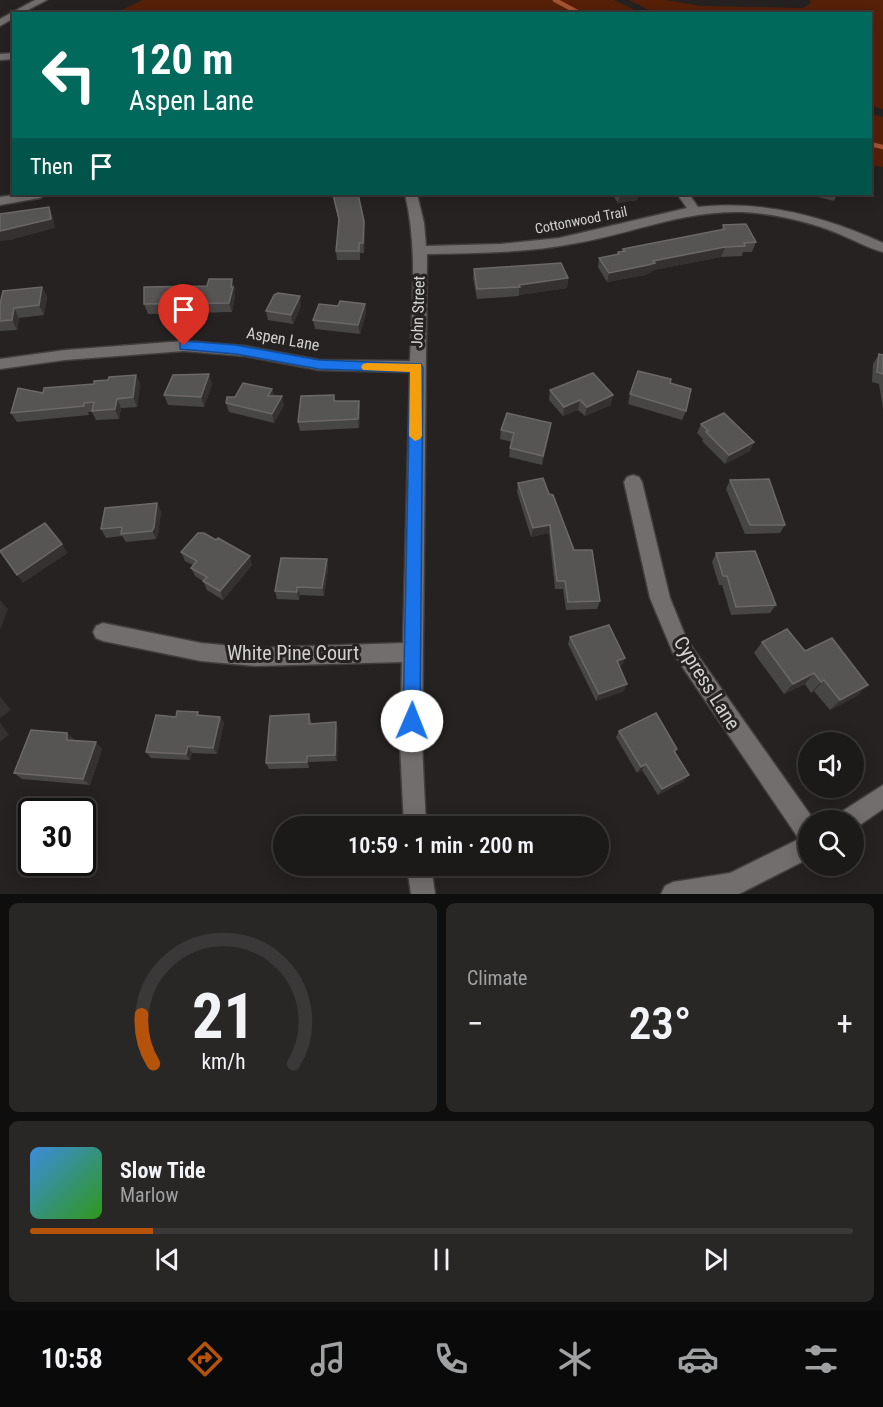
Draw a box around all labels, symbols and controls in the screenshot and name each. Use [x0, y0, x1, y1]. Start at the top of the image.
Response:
text: 120 m [129, 35, 234, 84]
icon: left [30, 36, 108, 114]
text: Aspen Lane [129, 85, 254, 117]
icon: arrive [85, 150, 118, 183]
text: Then [30, 154, 73, 179]
street label: Cottonwood Trail [533, 203, 629, 237]
street label: John Street [407, 275, 429, 349]
pin [158, 284, 209, 346]
icon: arrive [167, 293, 200, 326]
street label: Aspen Lane [245, 323, 321, 355]
street label: Cypress Lane [669, 632, 745, 734]
street label: White Pine Court [227, 641, 359, 665]
position arrow [380, 689, 444, 753]
map controls [798, 732, 864, 876]
button: sound [798, 732, 864, 798]
speed limit sign: 30 [18, 798, 96, 876]
button: search [798, 810, 864, 876]
text: 10:59 · 1 min · 200 m [348, 833, 534, 858]
text: Climate [467, 966, 527, 990]
text: 21 [191, 980, 255, 1053]
text: 23° [629, 997, 691, 1050]
text: − [467, 1004, 484, 1043]
text: + [837, 1004, 853, 1043]
text: km/h [201, 1050, 245, 1075]
text: Slow Tide [120, 1158, 206, 1183]
text: Marlow [120, 1183, 178, 1207]
icon: previous [151, 1243, 184, 1276]
icon: pause [425, 1243, 458, 1276]
icon: next [699, 1243, 732, 1276]
icon: directions [184, 1338, 226, 1380]
icon: music [307, 1338, 349, 1380]
icon: phone [430, 1338, 472, 1380]
icon: climate [554, 1338, 596, 1380]
icon: car [677, 1338, 719, 1380]
icon: filters [800, 1338, 842, 1380]
text: 10:58 [41, 1343, 103, 1375]

